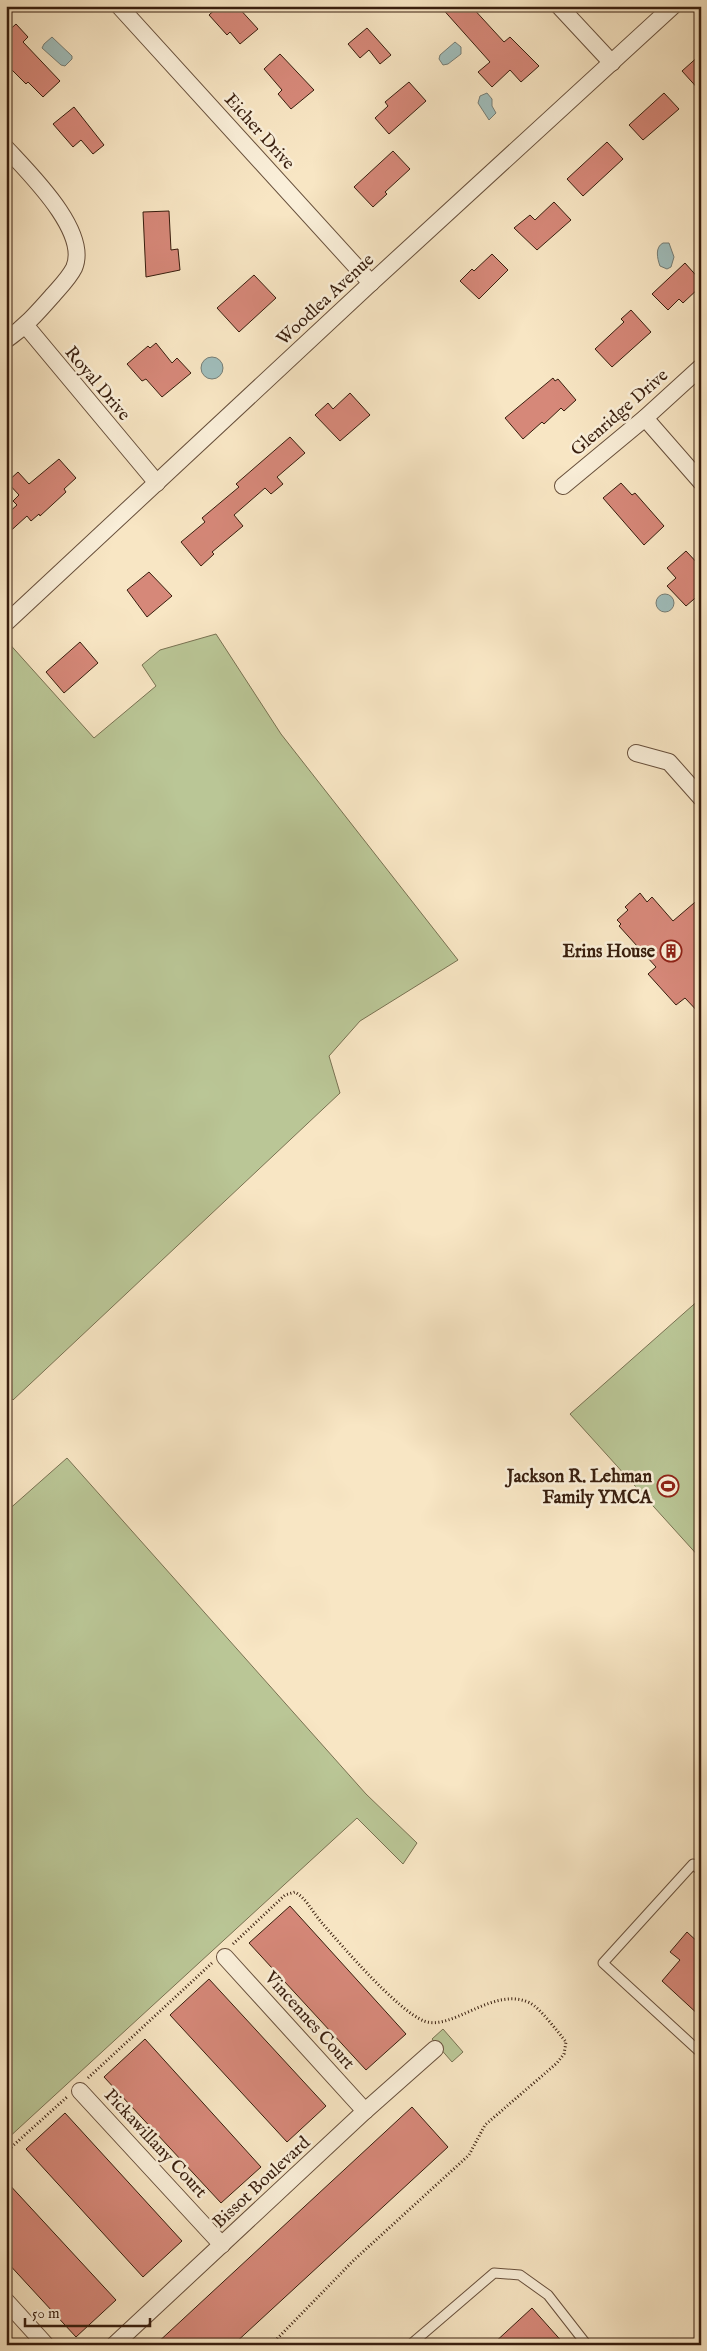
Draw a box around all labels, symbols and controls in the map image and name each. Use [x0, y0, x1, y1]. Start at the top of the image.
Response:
street label: Eicher Drive [218, 89, 299, 175]
street label: Woodlea Avenue [272, 249, 380, 351]
street label: Royal Drive [59, 342, 135, 426]
street label: Glenridge Drive [566, 364, 674, 462]
building icon: Erins House [659, 939, 683, 963]
place label: Erins House [563, 941, 656, 964]
place label: Jackson R. Lehman Family YMCA [505, 1466, 653, 1510]
sports icon: Jackson R. Lehman Family YMCA [656, 1474, 680, 1498]
street label: Vincennes Court [258, 1966, 359, 2075]
street label: Pickawillany Court [98, 2085, 211, 2203]
street label: Bissot Boulevard [208, 2132, 316, 2234]
scale bar [25, 2296, 150, 2328]
text: 50 m [32, 2304, 60, 2323]

